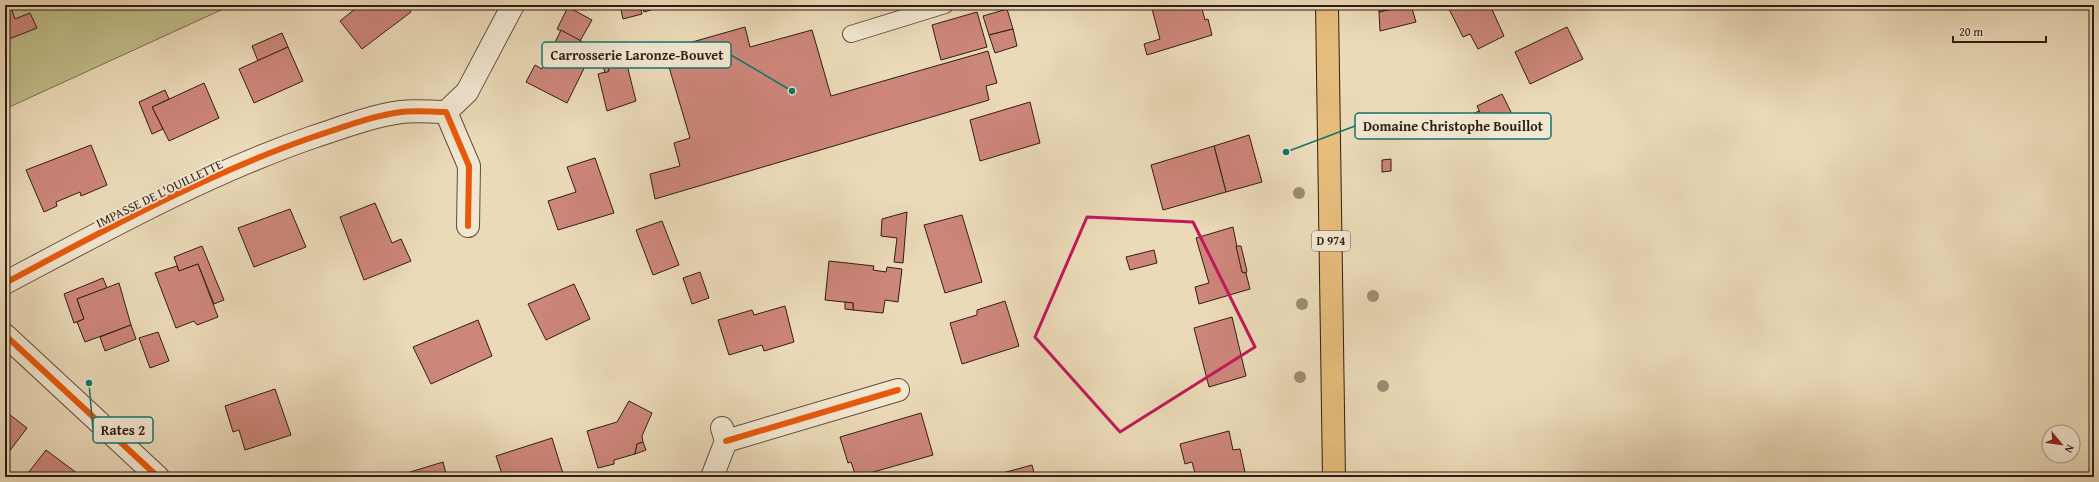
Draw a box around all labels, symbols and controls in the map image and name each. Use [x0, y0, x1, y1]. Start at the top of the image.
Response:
scale bar [1953, 18, 2046, 44]
text: 20 m [1959, 23, 1983, 40]
callout: Carrosserie Laronze-Bouvet [542, 42, 731, 68]
text: Carrosserie Laronze-Bouvet [550, 45, 724, 65]
callout: Domaine Christophe Bouillot [1355, 113, 1551, 139]
text: Domaine Christophe Bouillot [1363, 116, 1544, 136]
street label: IMPASSE DE L'OUILLETTE [93, 154, 226, 232]
road number: D 974 [1312, 231, 1350, 251]
callout: Rates 2 [93, 417, 153, 443]
text: Rates 2 [101, 420, 145, 440]
north arrow [2041, 424, 2081, 464]
text: N [2061, 442, 2079, 457]

